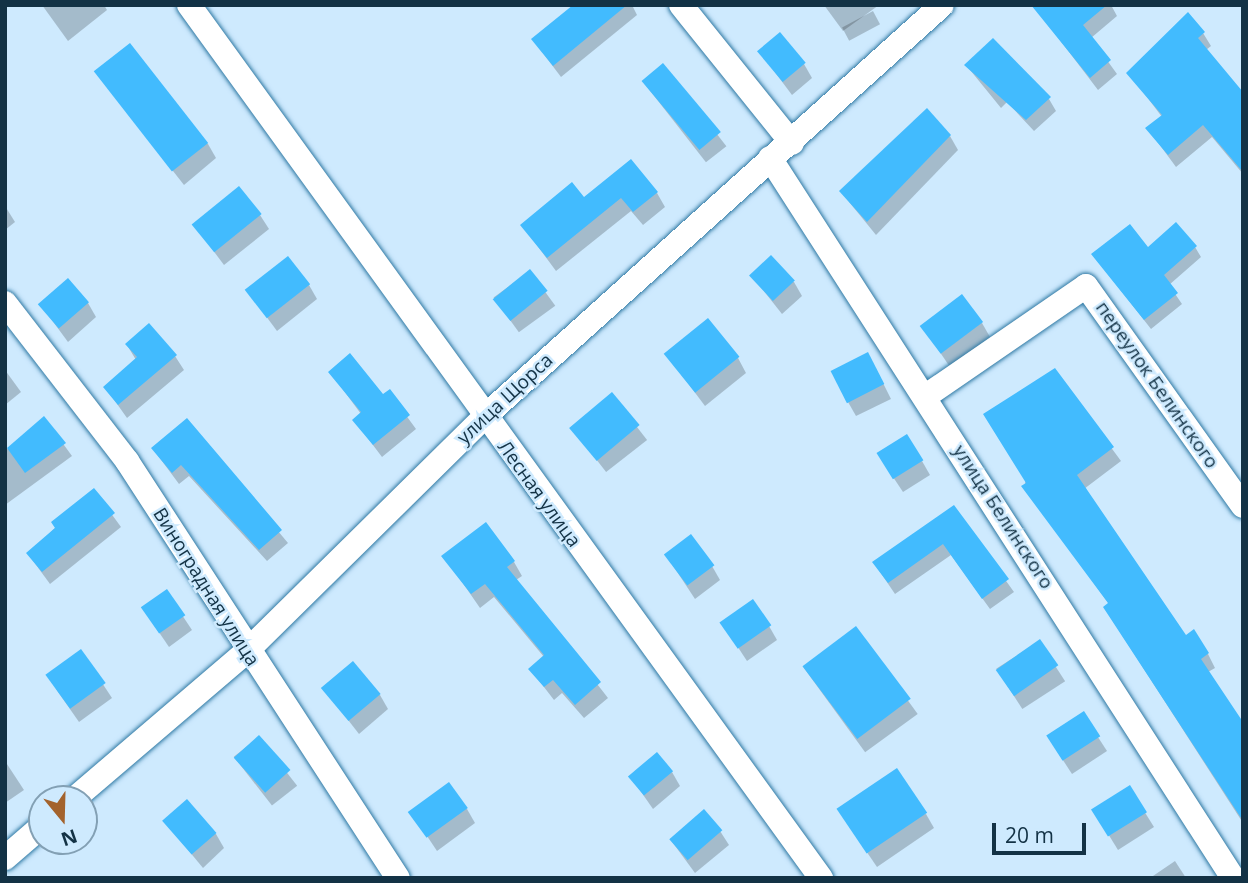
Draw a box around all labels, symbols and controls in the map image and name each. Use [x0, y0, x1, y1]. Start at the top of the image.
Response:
street label: переулок Белинского [1091, 297, 1223, 473]
street label: улица Щорса [453, 349, 557, 449]
street label: Лесная улица [493, 436, 585, 552]
street label: улица Белинского [948, 441, 1058, 593]
street label: Виноградная улица [148, 504, 264, 670]
north arrow [28, 785, 98, 855]
scale bar [996, 810, 1090, 854]
text: 20 m [1005, 821, 1054, 849]
text: N [58, 823, 81, 853]

